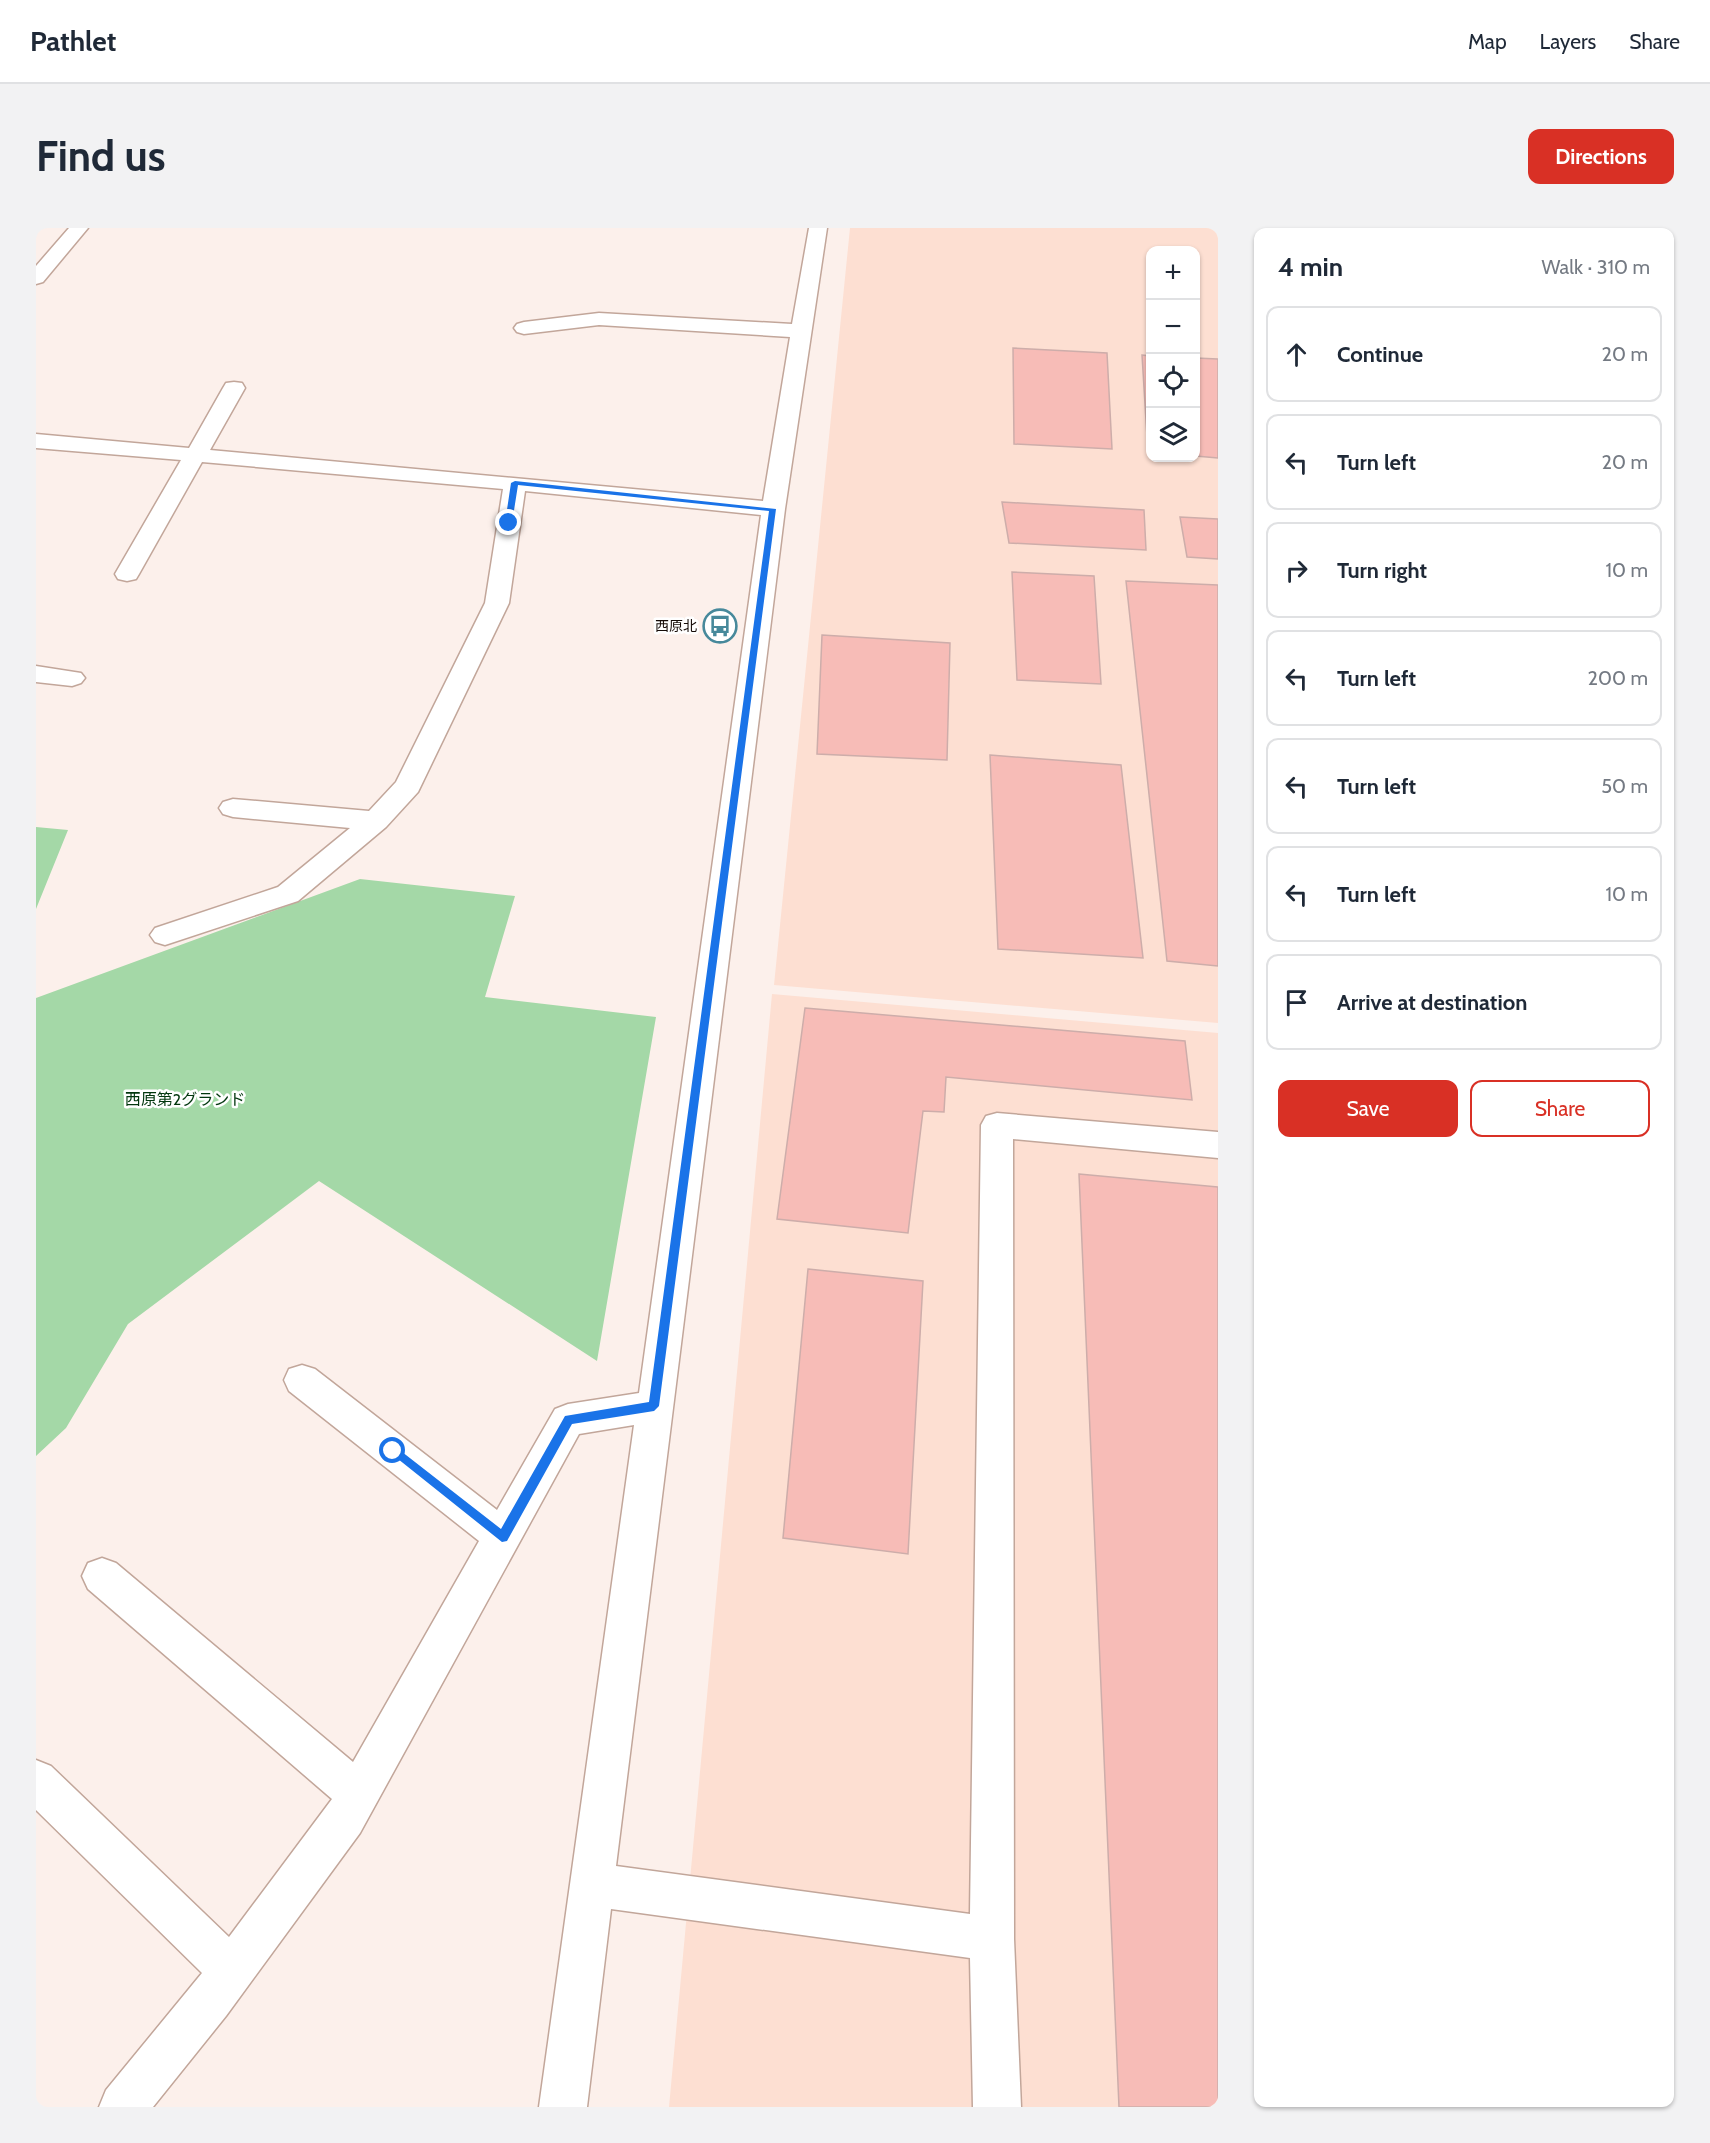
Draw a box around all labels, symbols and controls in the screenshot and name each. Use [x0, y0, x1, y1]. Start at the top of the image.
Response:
text: Pathlet [30, 24, 116, 58]
text: Map [1468, 29, 1507, 54]
text: Layers [1540, 29, 1596, 54]
text: Share [1629, 29, 1680, 54]
button: Directions [1528, 129, 1674, 184]
text: Find us [36, 130, 165, 182]
map controls [1146, 246, 1200, 462]
button: + [1146, 246, 1200, 300]
text: 4 min [1278, 251, 1343, 283]
text: Walk · 310 m [1542, 255, 1650, 279]
button: − [1146, 300, 1200, 354]
icon: ahead [1280, 338, 1313, 371]
text: Continue [1337, 341, 1423, 368]
text: 20 m [1602, 342, 1648, 366]
button: locate [1146, 354, 1200, 408]
button: layers [1146, 408, 1200, 462]
icon: left [1280, 446, 1313, 479]
text: Turn left [1337, 449, 1416, 476]
text: 20 m [1602, 450, 1648, 474]
route end [495, 509, 521, 535]
icon: right [1280, 554, 1313, 587]
text: Turn right [1337, 557, 1427, 584]
text: 10 m [1605, 558, 1648, 582]
bus stop icon: 西原北 [702, 608, 738, 644]
place label: 西原北 [655, 617, 697, 635]
icon: left [1280, 662, 1313, 695]
text: Turn left [1337, 665, 1416, 692]
text: 200 m [1588, 666, 1648, 690]
icon: left [1280, 770, 1313, 803]
text: Turn left [1337, 773, 1416, 800]
text: 50 m [1601, 774, 1648, 798]
icon: left [1280, 878, 1313, 911]
text: Turn left [1337, 881, 1416, 908]
text: 10 m [1605, 882, 1648, 906]
icon: arrive [1280, 986, 1313, 1019]
text: Arrive at destination [1337, 989, 1527, 1016]
button: Save [1278, 1080, 1458, 1137]
button: Share [1470, 1080, 1650, 1137]
park label: 西原第2グランド [125, 1090, 245, 1109]
route start [379, 1437, 405, 1463]

